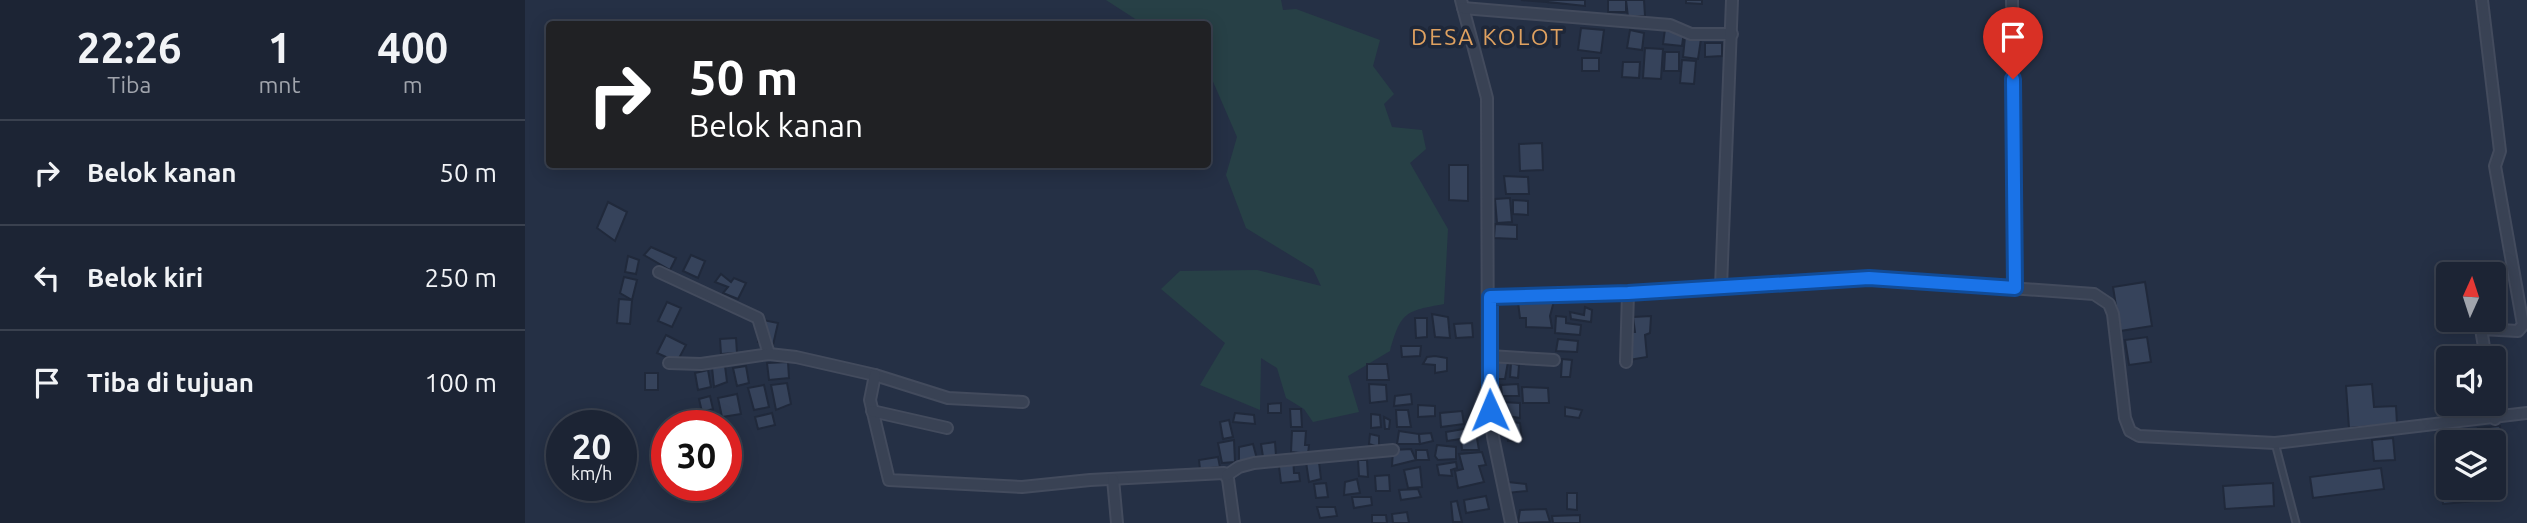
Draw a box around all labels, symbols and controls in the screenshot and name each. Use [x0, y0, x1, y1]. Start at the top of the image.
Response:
pin [1983, 7, 2043, 79]
icon: arrive [1994, 18, 2032, 56]
text: 22:26 [77, 24, 182, 71]
text: 1 [268, 24, 291, 71]
text: 400 [377, 24, 448, 71]
district label: DESA KOLOT [1411, 24, 1565, 49]
icon: right [574, 49, 665, 140]
text: 50 m [689, 49, 798, 104]
text: Tiba [107, 72, 151, 97]
text: mnt [258, 72, 301, 97]
text: m [403, 72, 423, 97]
text: Belok kanan [689, 107, 863, 143]
icon: right [28, 154, 66, 192]
text: Belok kanan [87, 158, 237, 187]
text: 50 m [439, 158, 497, 187]
icon: left [28, 259, 66, 297]
north arrow [2436, 262, 2506, 332]
map controls [2436, 262, 2506, 500]
text: Belok kiri [87, 263, 203, 292]
text: 250 m [425, 263, 497, 292]
button: sound [2436, 346, 2506, 416]
icon: arrive [28, 364, 66, 402]
text: Tiba di tujuan [87, 368, 254, 397]
text: 100 m [425, 368, 497, 397]
position arrow [1453, 373, 1527, 447]
speed limit sign: 30 [651, 410, 742, 501]
text: 20 [572, 426, 611, 466]
button: layers [2436, 430, 2506, 500]
text: km/h [571, 463, 612, 483]

